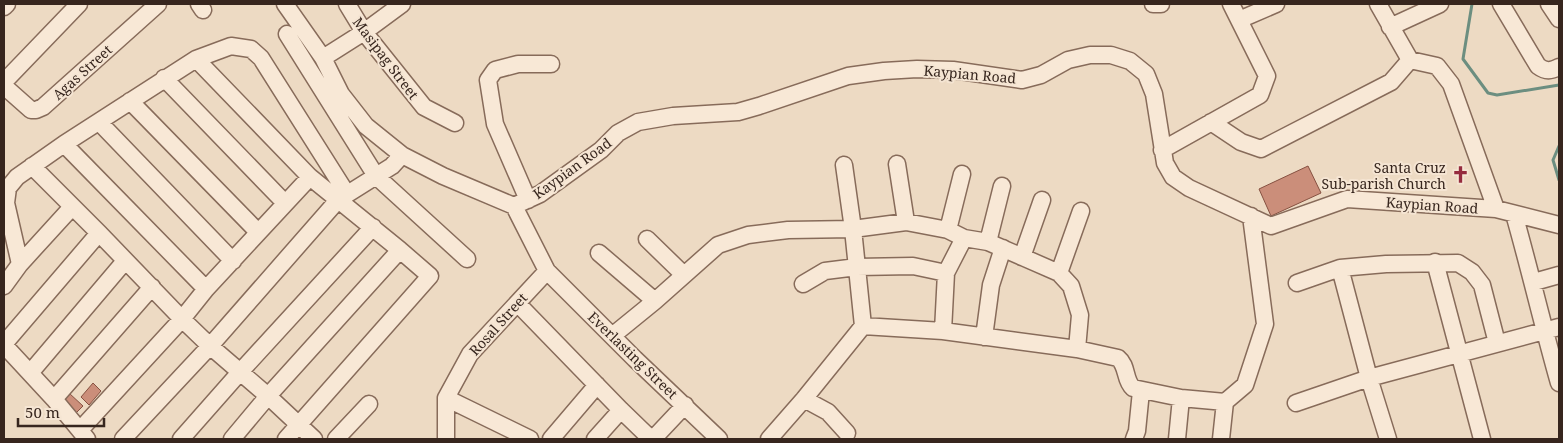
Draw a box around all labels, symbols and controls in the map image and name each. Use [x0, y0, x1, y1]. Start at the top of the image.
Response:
street label: Masipag Street [349, 13, 423, 103]
street label: Agas Street [48, 40, 116, 104]
street label: Kaypian Road [923, 60, 1017, 88]
street label: Kaypian Road [529, 133, 615, 203]
place label: Santa Cruz Sub-parish Church [1321, 158, 1446, 193]
church icon: Santa Cruz Sub-parish Church [1450, 165, 1470, 185]
street label: Kaypian Road [1385, 192, 1479, 218]
street label: Rosal Street [465, 288, 531, 360]
street label: Everlasting Street [584, 307, 682, 403]
scale bar [18, 396, 104, 428]
text: 50 m [25, 402, 60, 422]

